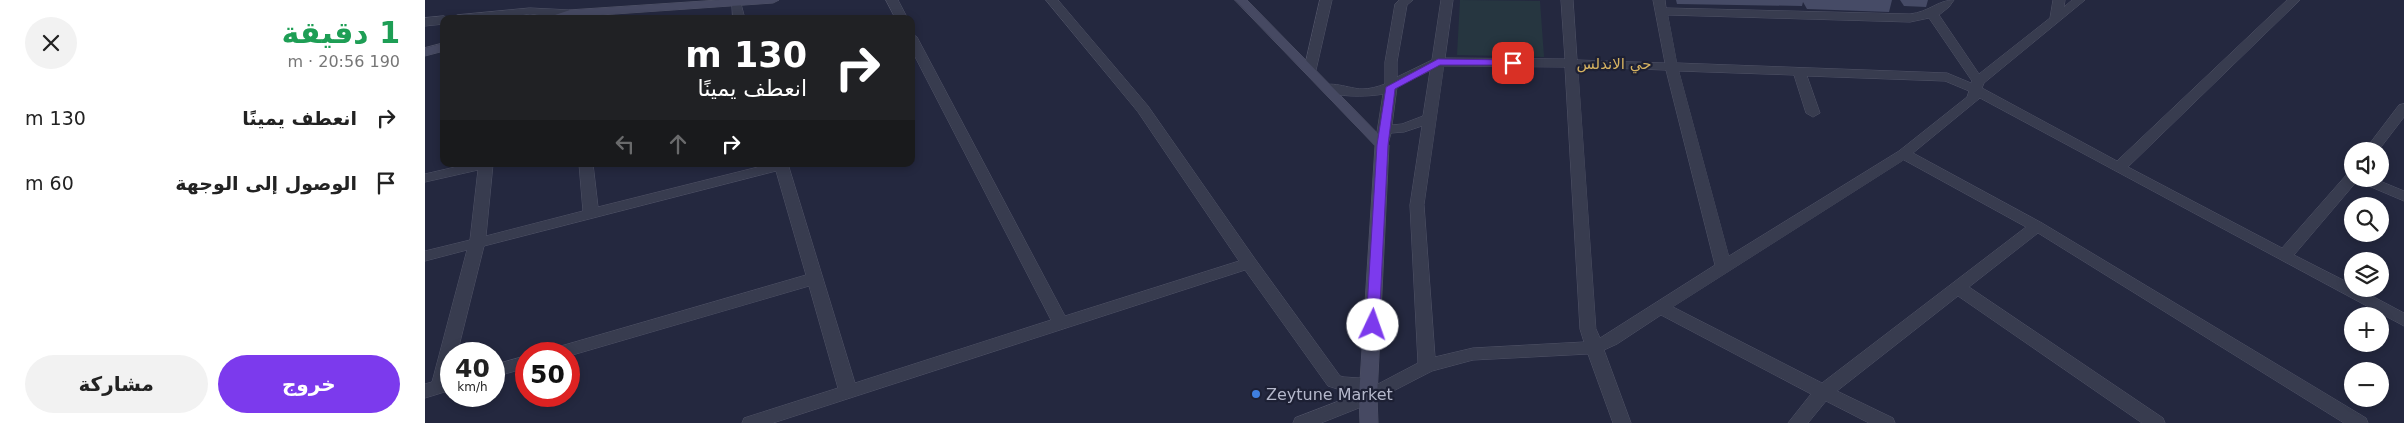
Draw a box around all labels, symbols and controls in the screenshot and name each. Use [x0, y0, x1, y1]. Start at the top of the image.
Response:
text: 1 دقيقة [282, 15, 400, 50]
button: close [25, 17, 77, 69]
text: 130 m [685, 35, 807, 75]
icon: right [825, 35, 890, 100]
pin [1492, 42, 1534, 84]
icon: arrive [1499, 49, 1527, 77]
text: 190 m · 20:56 [287, 52, 400, 71]
district label: حي الاندلس [1576, 55, 1652, 74]
text: انعطف يمينًا [698, 76, 807, 101]
icon: right [372, 104, 400, 132]
text: 130 m [25, 107, 86, 129]
text: انعطف يمينًا [242, 107, 357, 129]
icon: left [611, 130, 639, 158]
icon: ahead [664, 130, 692, 158]
icon: right [717, 130, 745, 158]
map controls [2344, 142, 2389, 407]
button: sound [2344, 142, 2389, 187]
icon: arrive [372, 169, 400, 197]
text: 60 m [25, 172, 74, 194]
text: الوصول إلى الوجهة [175, 172, 357, 194]
button: search [2344, 197, 2389, 242]
button: layers [2344, 252, 2389, 297]
position arrow [1346, 298, 1398, 350]
button: + [2344, 307, 2389, 352]
speed limit sign: 50 [515, 342, 580, 407]
text: 40 [455, 354, 490, 383]
button: مشاركة [25, 355, 208, 413]
button: خروج [218, 355, 400, 413]
button: − [2344, 362, 2389, 407]
text: km/h [457, 380, 488, 394]
place label: Zeytune Market [1266, 385, 1393, 404]
marker: Zeytune Market [1250, 388, 1262, 400]

